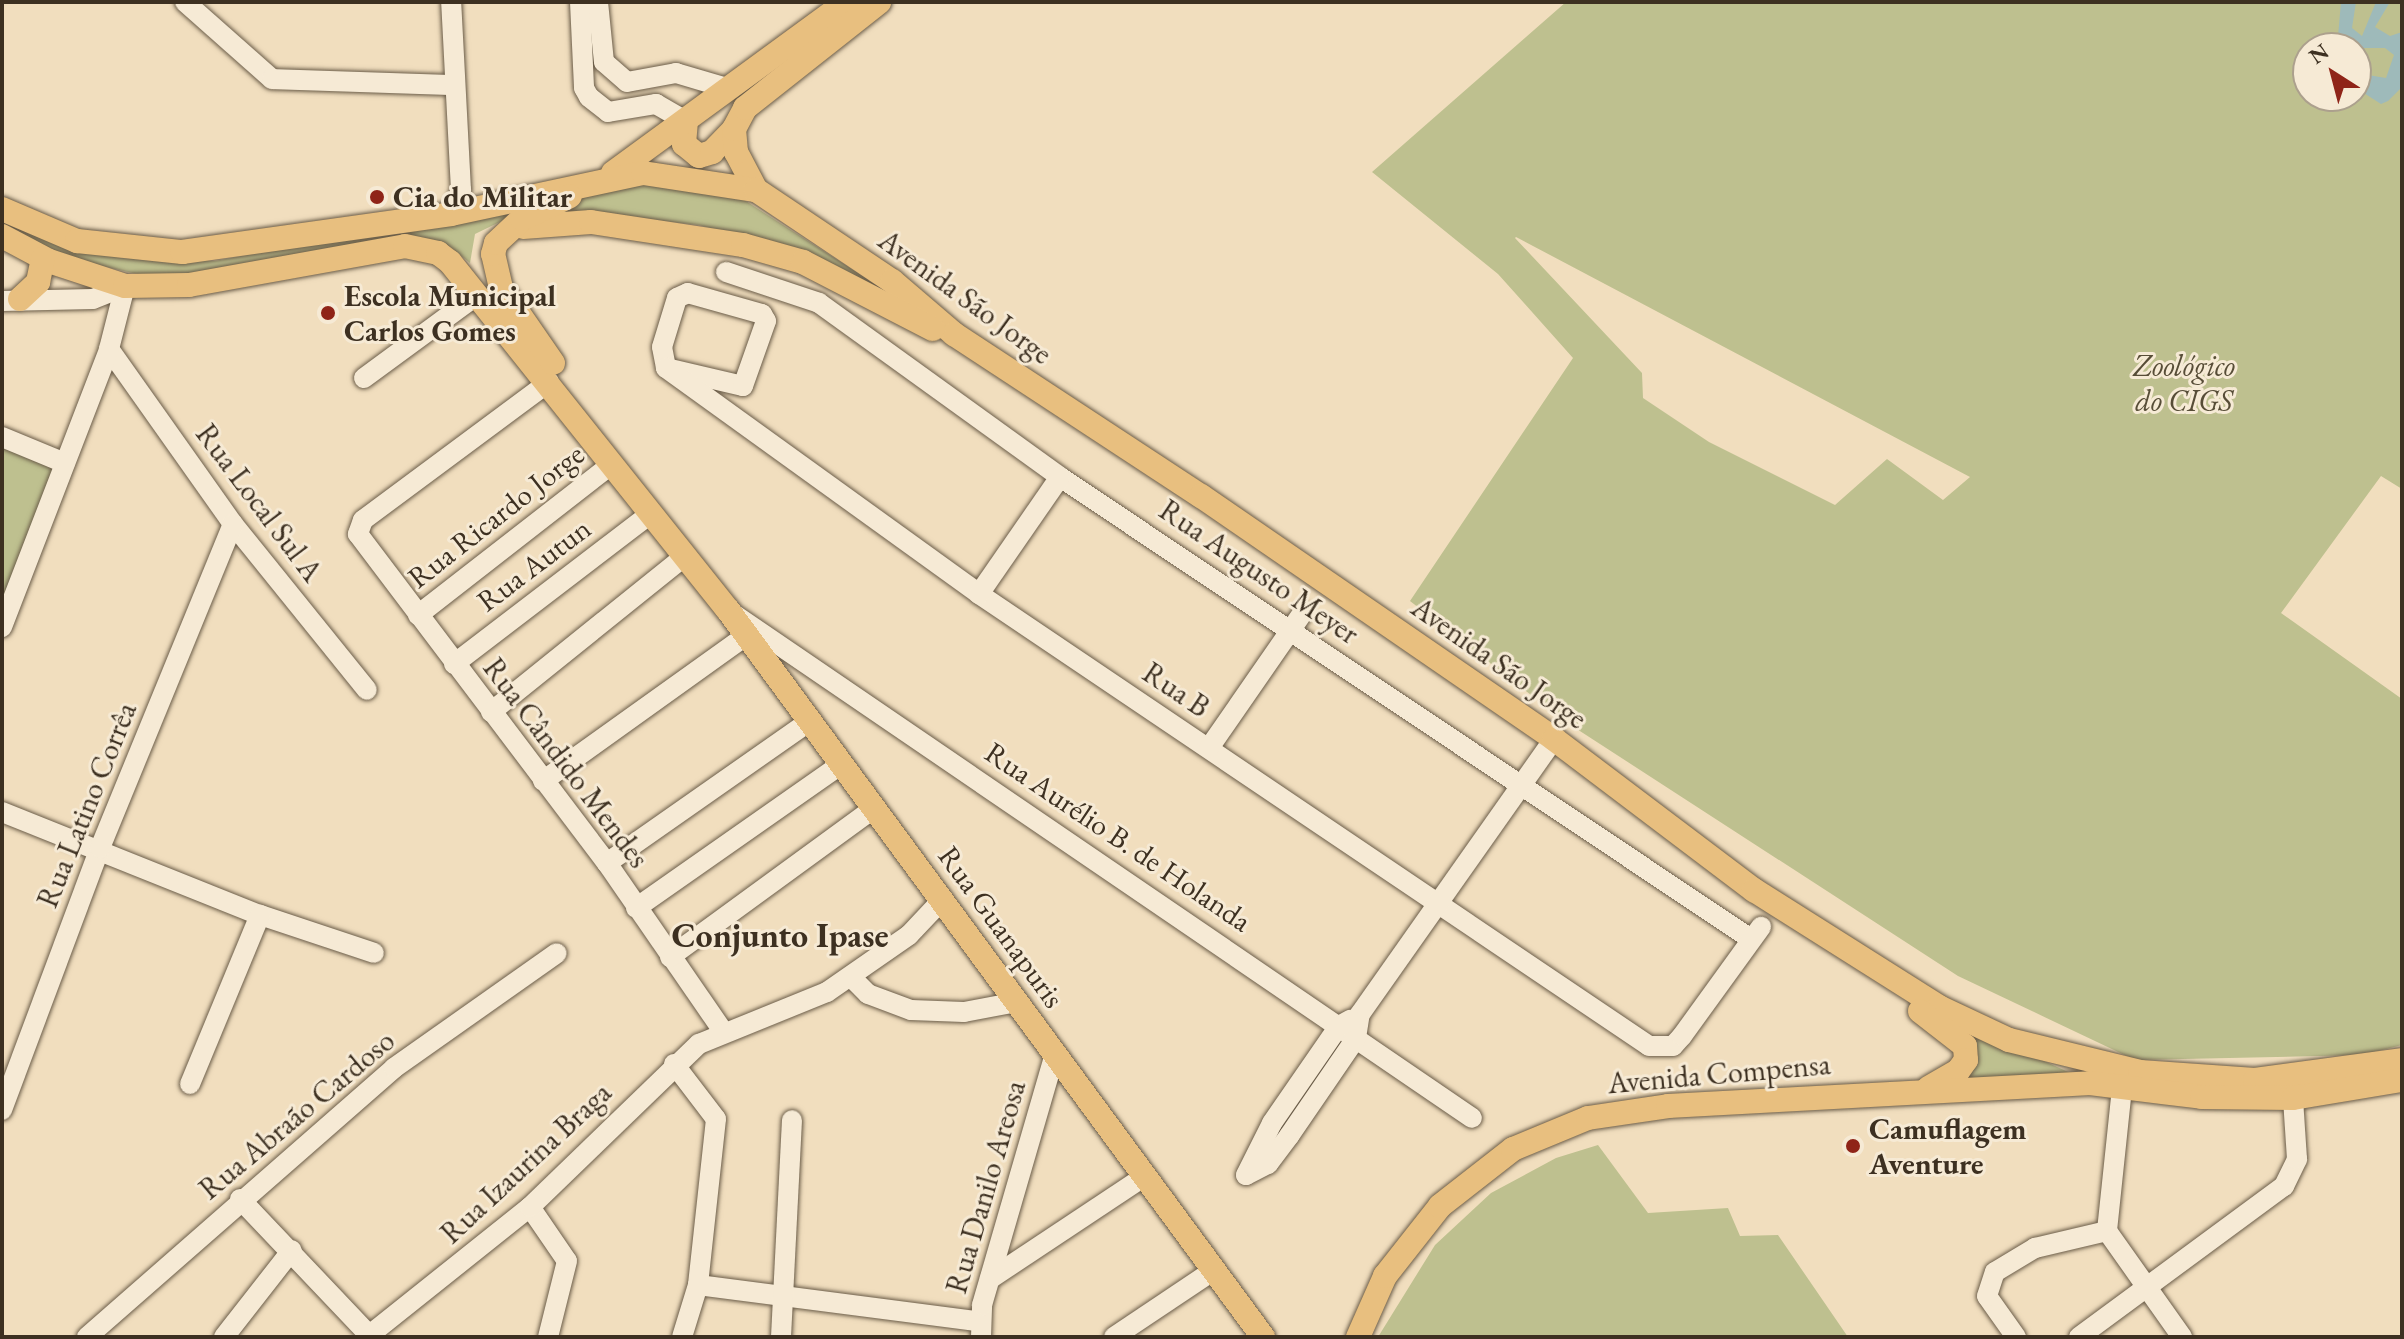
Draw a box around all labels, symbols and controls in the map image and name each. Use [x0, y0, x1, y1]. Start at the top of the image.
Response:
north arrow [2292, 32, 2372, 112]
text: N [2303, 37, 2335, 71]
place label: Cia do Militar [393, 179, 572, 215]
marker: Cia do Militar [368, 188, 386, 206]
street label: Avenida São Jorge [871, 222, 1059, 372]
place label: Escola Municipal Carlos Gomes [344, 278, 556, 348]
marker: Escola Municipal Carlos Gomes [319, 304, 337, 322]
park label: Zoológico do CIGS [2133, 348, 2235, 418]
street label: Rua Local Sul A [188, 417, 330, 589]
street label: Rua Ricardo Jorge [401, 436, 591, 596]
street label: Rua Augusto Meyer [1152, 492, 1366, 652]
street label: Rua Autun [470, 511, 598, 619]
street label: Avenida São Jorge [1404, 589, 1594, 737]
street label: Rua Cândido Mendes [475, 651, 657, 875]
street label: Rua B [1136, 655, 1216, 725]
street label: Rua Latino Corrêa [29, 697, 145, 913]
street label: Rua Aurélio B. de Holanda [978, 735, 1258, 939]
street label: Rua Guanapuris [930, 839, 1072, 1015]
district label: Conjunto Ipase [671, 916, 889, 956]
street label: Rua Abraão Cardoso [192, 1023, 402, 1207]
street label: Avenida Compensa [1606, 1046, 1832, 1102]
street label: Rua Izaurina Braga [433, 1075, 619, 1251]
street label: Rua Danilo Areosa [938, 1076, 1034, 1298]
place label: Camuflagem Aventure [1869, 1111, 2026, 1182]
marker: Camuflagem Aventure [1844, 1137, 1862, 1155]

